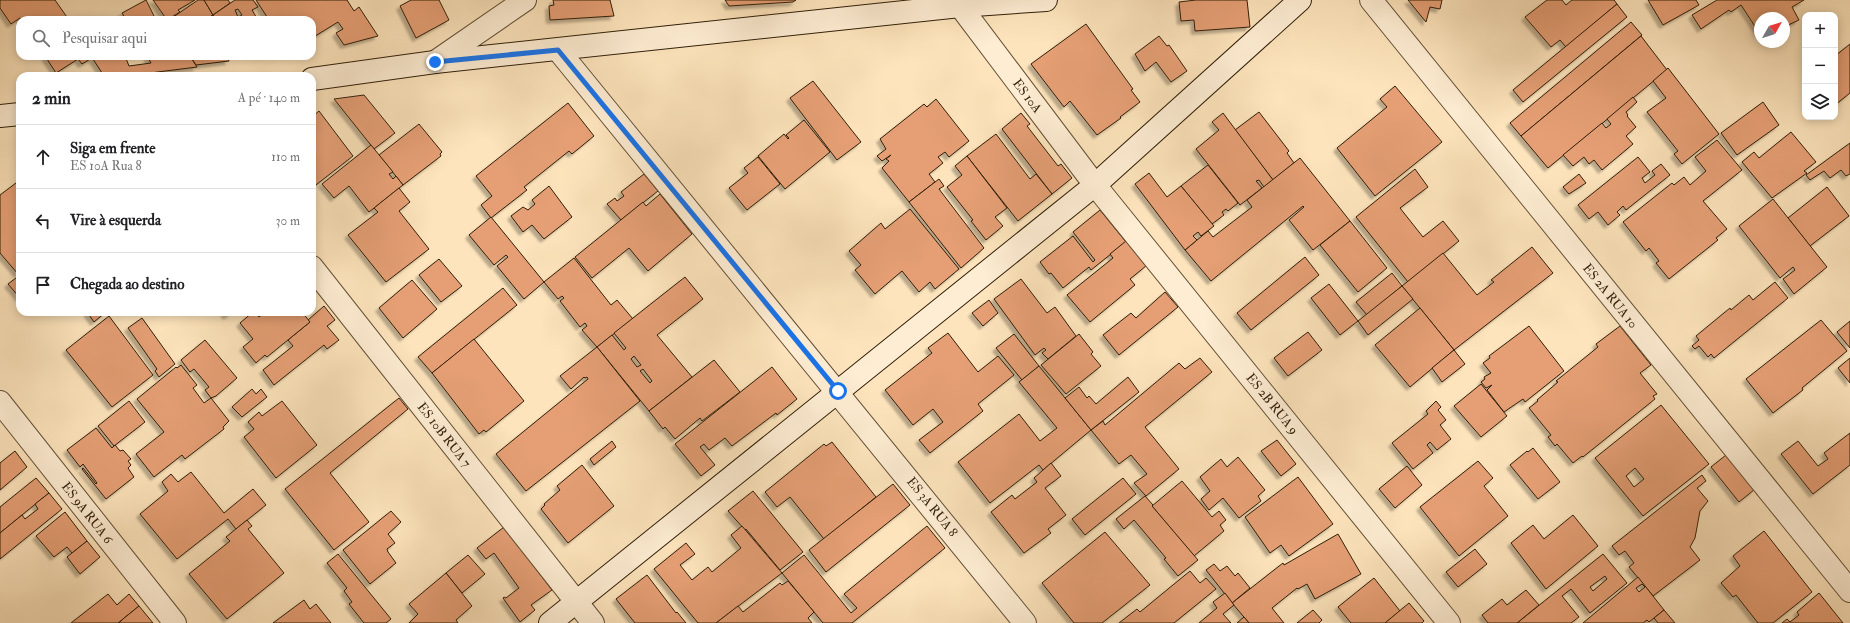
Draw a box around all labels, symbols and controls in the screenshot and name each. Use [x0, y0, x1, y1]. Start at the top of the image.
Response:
north arrow [1754, 12, 1790, 48]
map controls [1802, 12, 1838, 120]
button: + [1802, 12, 1838, 48]
search box [16, 16, 316, 60]
icon: search [30, 27, 52, 49]
text: Pesquisar aqui [62, 29, 147, 48]
button: − [1802, 48, 1838, 84]
route end [426, 53, 444, 71]
street label: ES 10A [1009, 76, 1046, 117]
button: layers [1802, 84, 1838, 120]
text: 2 min [32, 88, 71, 109]
text: A pé · 140 m [238, 90, 300, 106]
text: Siga em frente [70, 139, 156, 158]
icon: ahead [32, 146, 54, 168]
text: 110 m [271, 149, 300, 165]
text: ES 10A Rua 8 [70, 158, 142, 174]
icon: left [32, 210, 54, 232]
text: Vire à esquerda [70, 211, 161, 230]
text: 30 m [276, 213, 300, 229]
street label: ES 2A RUA 10 [1579, 260, 1641, 332]
icon: arrive [32, 274, 54, 296]
text: Chegada ao destino [70, 275, 185, 294]
street label: ES 2B RUA 9 [1242, 370, 1302, 438]
route start [829, 382, 847, 400]
street label: ES 10B RUA 7 [414, 399, 474, 471]
street label: ES 3A RUA 8 [903, 474, 961, 540]
street label: ES 9A RUA 6 [58, 479, 117, 548]

